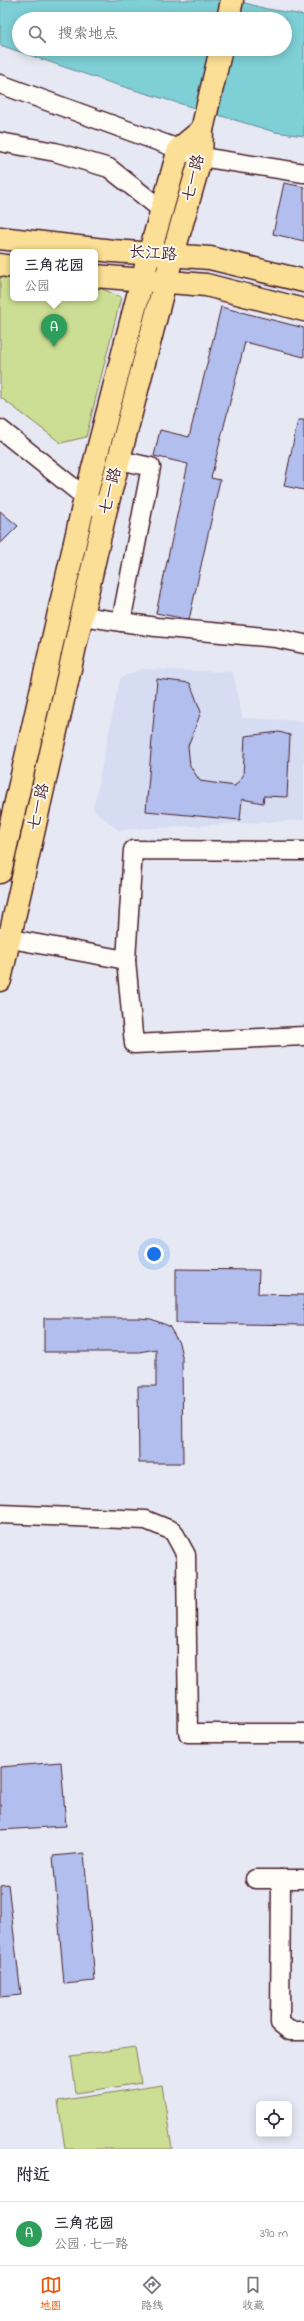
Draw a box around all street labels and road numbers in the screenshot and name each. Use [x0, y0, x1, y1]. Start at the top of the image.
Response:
street label: 七一路 [177, 152, 211, 204]
street label: 长江路 [128, 240, 178, 268]
street label: 七一路 [94, 465, 128, 517]
street label: 七一路 [22, 781, 56, 833]

